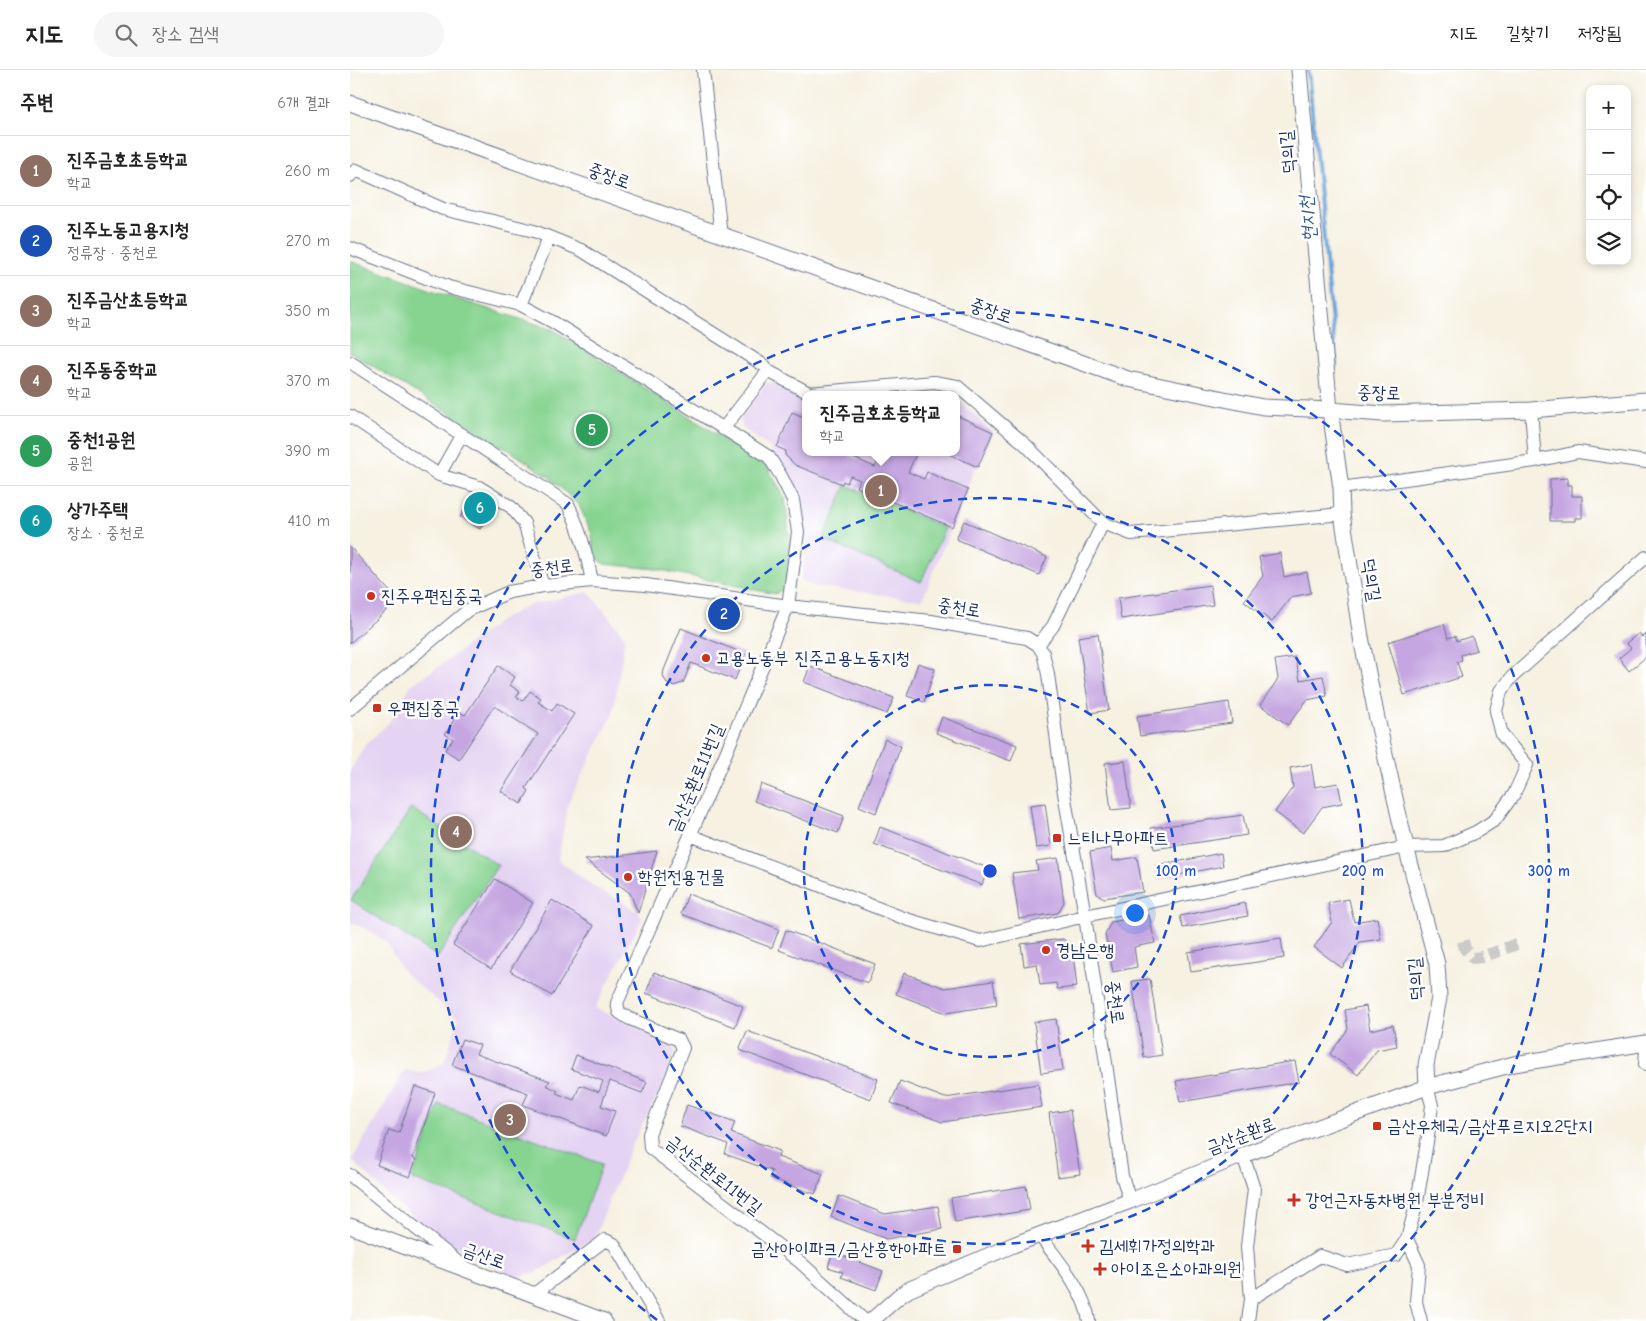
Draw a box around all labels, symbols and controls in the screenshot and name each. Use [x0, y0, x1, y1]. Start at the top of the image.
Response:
search box [94, 12, 444, 57]
text: 지도 [25, 20, 64, 48]
icon: search [112, 21, 140, 49]
text: 장소 검색 [152, 23, 219, 45]
text: 지도 [1449, 23, 1478, 44]
text: 길찾기 [1506, 23, 1550, 44]
text: 저장됨 [1578, 23, 1621, 44]
map controls [1586, 85, 1631, 265]
button: + [1586, 85, 1631, 130]
text: 주변 [20, 90, 54, 114]
text: 6개 결과 [277, 94, 330, 112]
street label: 덕의길 [1276, 129, 1300, 175]
button: − [1586, 130, 1631, 175]
text: 진주금호초등학교 [67, 149, 189, 171]
street label: 중장로 [585, 159, 633, 193]
text: 1 [33, 162, 39, 180]
text: 260 m [285, 162, 330, 180]
text: 학교 [67, 174, 93, 192]
button: locate [1586, 175, 1631, 220]
water label: 현지천 [1295, 193, 1321, 243]
text: 진주노동고용지청 [67, 219, 189, 241]
button: layers [1586, 220, 1631, 265]
text: 2 [32, 232, 40, 250]
text: 270 m [286, 232, 330, 250]
text: 정류장 · 중천로 [67, 244, 158, 262]
text: 진주금산초등학교 [67, 289, 189, 311]
street label: 중장로 [967, 294, 1015, 328]
text: 3 [32, 302, 40, 320]
text: 350 m [285, 302, 330, 320]
text: 학교 [67, 314, 93, 332]
text: 진주동중학교 [67, 359, 159, 381]
text: 4 [32, 372, 40, 390]
text: 370 m [286, 372, 330, 390]
street label: 중장로 [1357, 382, 1401, 404]
text: 학교 [67, 384, 93, 402]
popup [802, 391, 960, 456]
text: 진주금호초등학교 [820, 402, 942, 424]
pin: 5 [576, 411, 608, 449]
text: 학교 [820, 427, 846, 445]
text: 중천1공원 [67, 429, 136, 451]
text: 5 [32, 442, 40, 460]
text: 390 m [285, 442, 330, 460]
text: 공원 [67, 454, 93, 472]
pin: 1 [865, 472, 897, 510]
pin: 6 [464, 489, 496, 527]
text: 상가주택 [67, 499, 128, 521]
text: 6 [32, 512, 40, 530]
text: 410 m [288, 512, 330, 530]
text: 장소 · 중천로 [67, 524, 145, 542]
street label: 중천로 [529, 555, 575, 581]
street label: 덕의길 [1357, 557, 1385, 604]
place label: 진주우편집중국 [381, 586, 482, 607]
marker: 진주우편집중국 [365, 590, 377, 602]
street label: 중천로 [936, 594, 982, 622]
pin: 2 [708, 595, 740, 633]
place label: 고용노동부 진주고용노동지청 [716, 648, 910, 669]
marker: 고용노동부 진주고용노동지청 [700, 652, 712, 664]
place label: 우편집중국 [387, 698, 459, 719]
marker: 우편집중국 [371, 702, 383, 714]
street label: 금산순환로11번길 [664, 720, 728, 835]
pin: 4 [440, 813, 472, 851]
place label: 느티나무아파트 [1067, 828, 1168, 849]
marker: 느티나무아파트 [1051, 832, 1063, 844]
centre of rings [981, 862, 999, 880]
text: 100 m [1156, 862, 1196, 880]
text: 200 m [1342, 862, 1384, 880]
text: 300 m [1528, 862, 1570, 880]
place label: 학원전용건물 [638, 867, 725, 888]
marker: 학원전용건물 [622, 871, 634, 883]
your location [1122, 900, 1148, 926]
place label: 경남은행 [1056, 940, 1114, 961]
marker: 경남은행 [1040, 944, 1052, 956]
street label: 덕의길 [1404, 956, 1428, 1001]
street label: 중천로 [1102, 979, 1128, 1025]
pin: 3 [494, 1101, 526, 1139]
street label: 금산순환로 [1203, 1113, 1279, 1159]
place label: 금산우체국/금산푸르지오2단지 [1387, 1116, 1593, 1137]
marker: 금산우체국/금산푸르지오2단지 [1371, 1120, 1383, 1132]
street label: 금산순환로11번길 [662, 1131, 766, 1219]
place label: 강언근자동차병원 부분정비 [1305, 1190, 1485, 1211]
marker: 강언근자동차병원 부분정비 [1287, 1193, 1301, 1207]
place label: 김세휘가정의학과 [1099, 1236, 1215, 1257]
street label: 금산로 [460, 1239, 508, 1273]
place label: 금산아이파크/금산흥한아파트 [751, 1239, 947, 1260]
marker: 김세휘가정의학과 [1081, 1239, 1095, 1253]
marker: 금산아이파크/금산흥한아파트 [951, 1243, 963, 1255]
place label: 아이조은소아과의원 [1111, 1259, 1241, 1280]
marker: 아이조은소아과의원 [1093, 1262, 1107, 1276]

